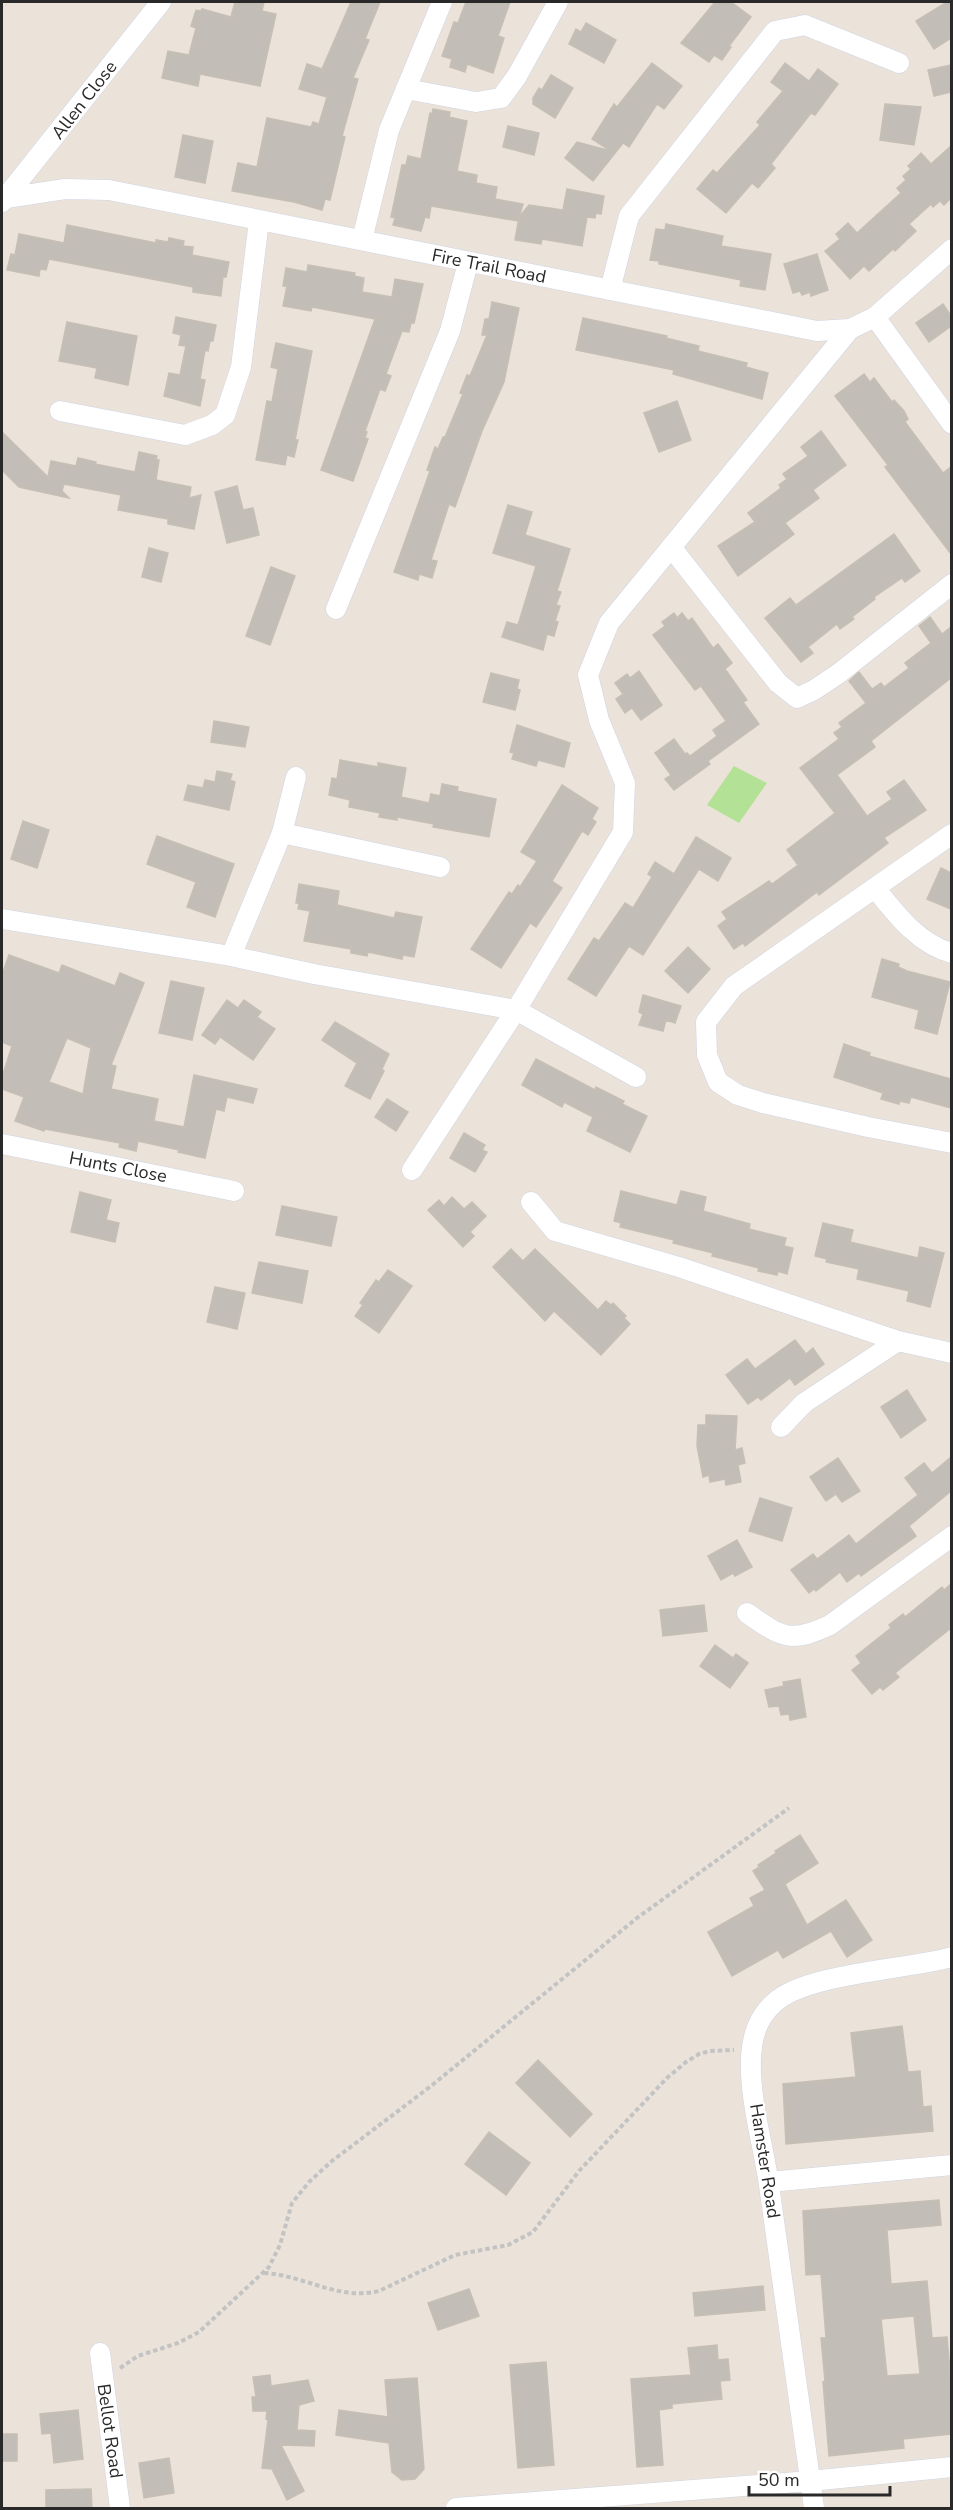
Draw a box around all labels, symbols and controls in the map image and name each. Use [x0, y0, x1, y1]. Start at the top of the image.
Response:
street label: Allen Close [46, 56, 122, 144]
street label: Fire Trail Road [430, 243, 548, 289]
street label: Hunts Close [67, 1146, 169, 1188]
street label: Hamster Road [744, 2102, 786, 2220]
street label: Bellot Road [92, 2382, 128, 2480]
scale bar [749, 2459, 890, 2497]
text: 50 m [758, 2468, 800, 2492]

